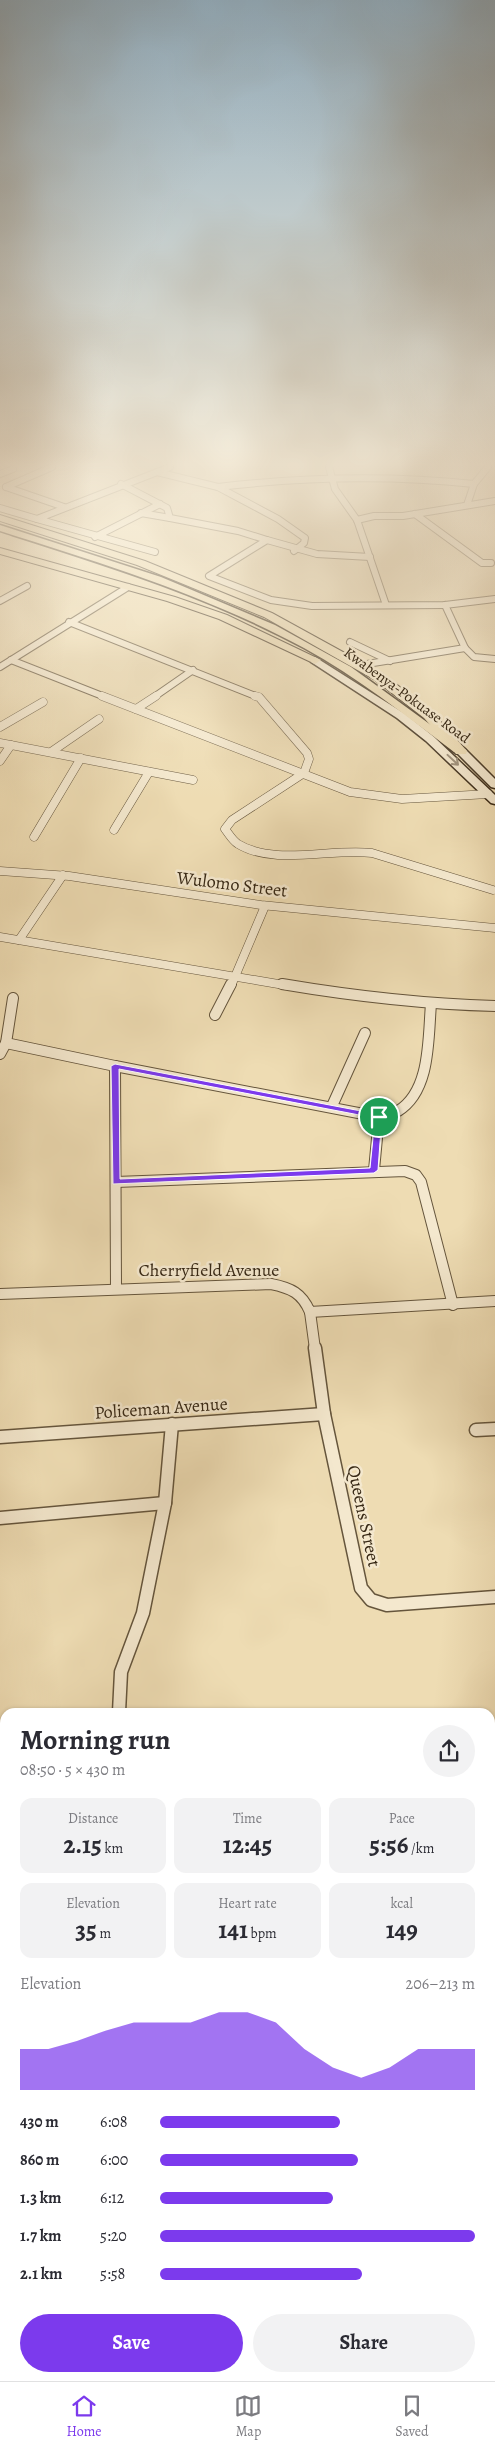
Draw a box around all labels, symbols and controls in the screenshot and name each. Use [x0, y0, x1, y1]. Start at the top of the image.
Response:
street label: Kwabenya-Pokuase Road [340, 642, 475, 748]
one-way arrow [447, 754, 459, 766]
street label: Wulomo Street [175, 865, 289, 903]
pin [358, 1096, 400, 1138]
icon: arrive [365, 1103, 393, 1131]
street label: Cherryfield Avenue [139, 1258, 279, 1282]
street label: Policeman Avenue [94, 1391, 228, 1425]
street label: Queens Street [342, 1463, 386, 1569]
text: Morning run [20, 1721, 170, 1759]
button: share [423, 1725, 475, 1777]
text: 08:50 · 5 × 430 m [20, 1759, 125, 1781]
text: Distance [68, 1809, 118, 1828]
text: Time [233, 1809, 262, 1828]
text: Pace [389, 1809, 415, 1828]
text: 2.15 [63, 1828, 102, 1862]
text: 12:45 [223, 1828, 272, 1862]
text: 5:56 [369, 1828, 408, 1862]
text: km [102, 1839, 123, 1858]
text: /km [408, 1839, 434, 1858]
text: Elevation [66, 1894, 120, 1913]
text: Heart rate [218, 1894, 277, 1913]
text: kcal [391, 1894, 413, 1913]
text: 35 [75, 1913, 97, 1947]
text: 141 [218, 1913, 248, 1947]
text: 149 [386, 1913, 418, 1947]
text: m [97, 1924, 111, 1943]
text: bpm [248, 1924, 277, 1943]
text: Elevation [20, 1973, 81, 1995]
text: 206–213 m [406, 1973, 475, 1995]
text: 430 m [20, 2111, 59, 2133]
text: 6:08 [100, 2111, 128, 2133]
text: 860 m [20, 2149, 59, 2171]
text: 6:00 [100, 2149, 128, 2171]
text: 1.3 km [20, 2187, 61, 2209]
text: 6:12 [100, 2187, 124, 2209]
text: 1.7 km [20, 2225, 61, 2247]
text: 5:20 [100, 2225, 127, 2247]
text: 2.1 km [20, 2263, 62, 2285]
text: 5:58 [100, 2263, 125, 2285]
button: Save [20, 2314, 243, 2372]
button: Share [253, 2314, 475, 2372]
tab: Home [66, 2392, 102, 2441]
tab: Map [234, 2392, 262, 2441]
tab: Saved [395, 2392, 429, 2441]

